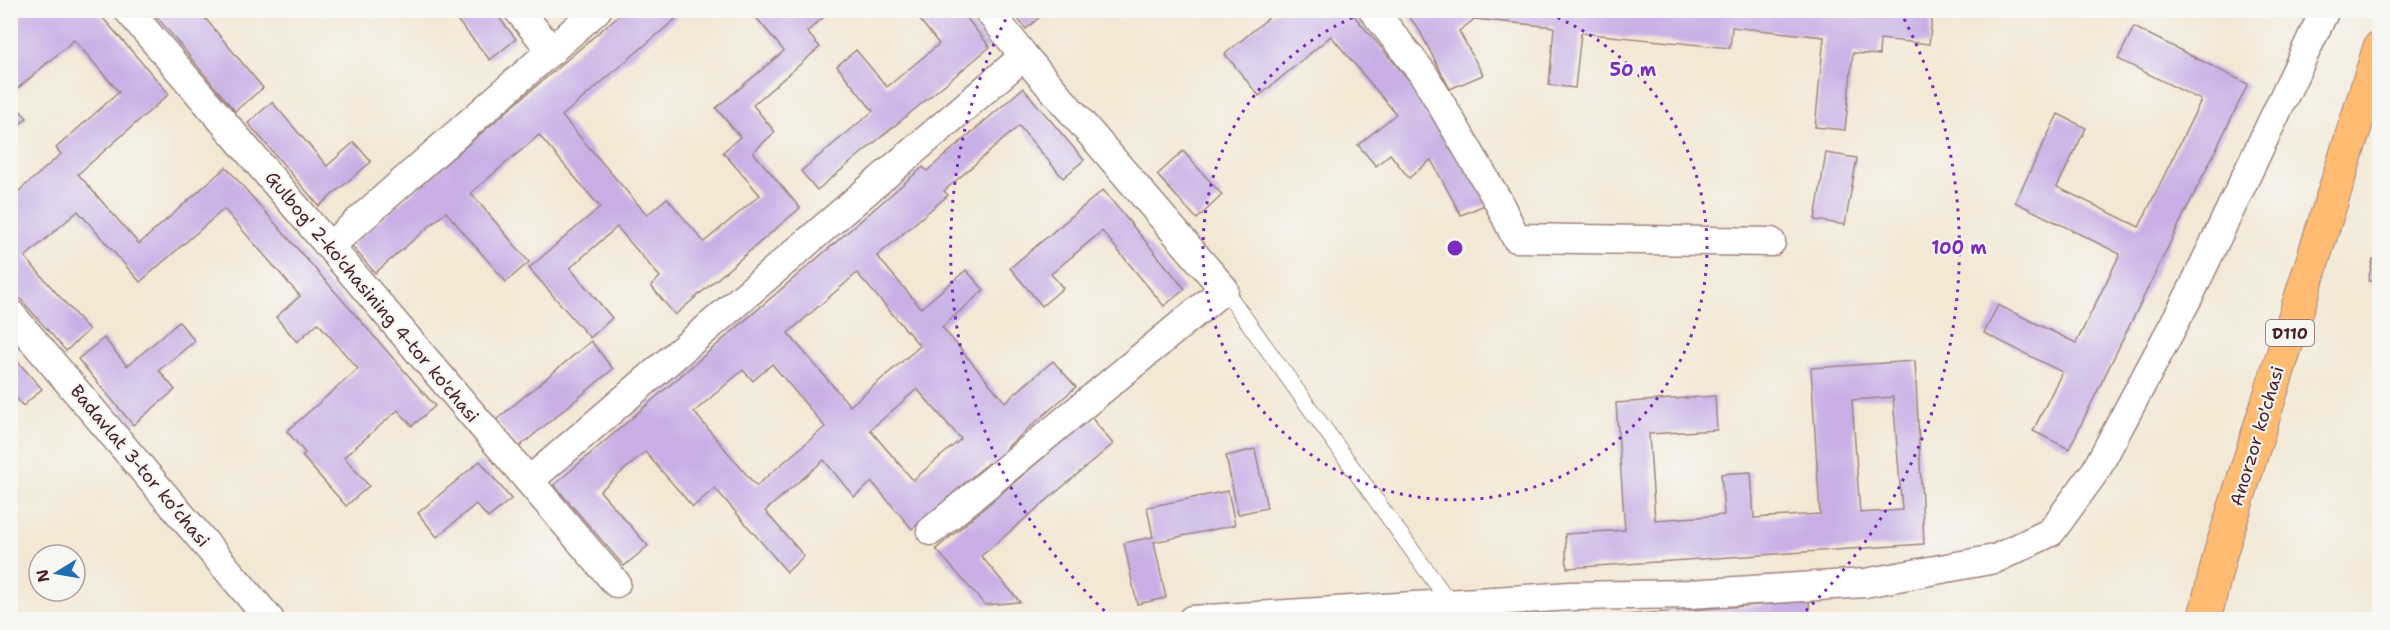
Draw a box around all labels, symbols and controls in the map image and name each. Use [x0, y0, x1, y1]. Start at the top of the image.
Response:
text: 50 m [1610, 58, 1657, 82]
street label: Gulbog' 2-ko'chasining 4-tor ko'chasi [260, 166, 484, 428]
text: 100 m [1931, 236, 1987, 260]
centre of rings [1445, 238, 1465, 258]
road number: D110 [2266, 320, 2314, 346]
street label: Anorzor ko'chasi [2224, 363, 2290, 509]
street label: Badavlat 3-tor koʼchasi [65, 380, 215, 552]
north arrow [27, 543, 87, 603]
text: N [31, 568, 54, 584]

